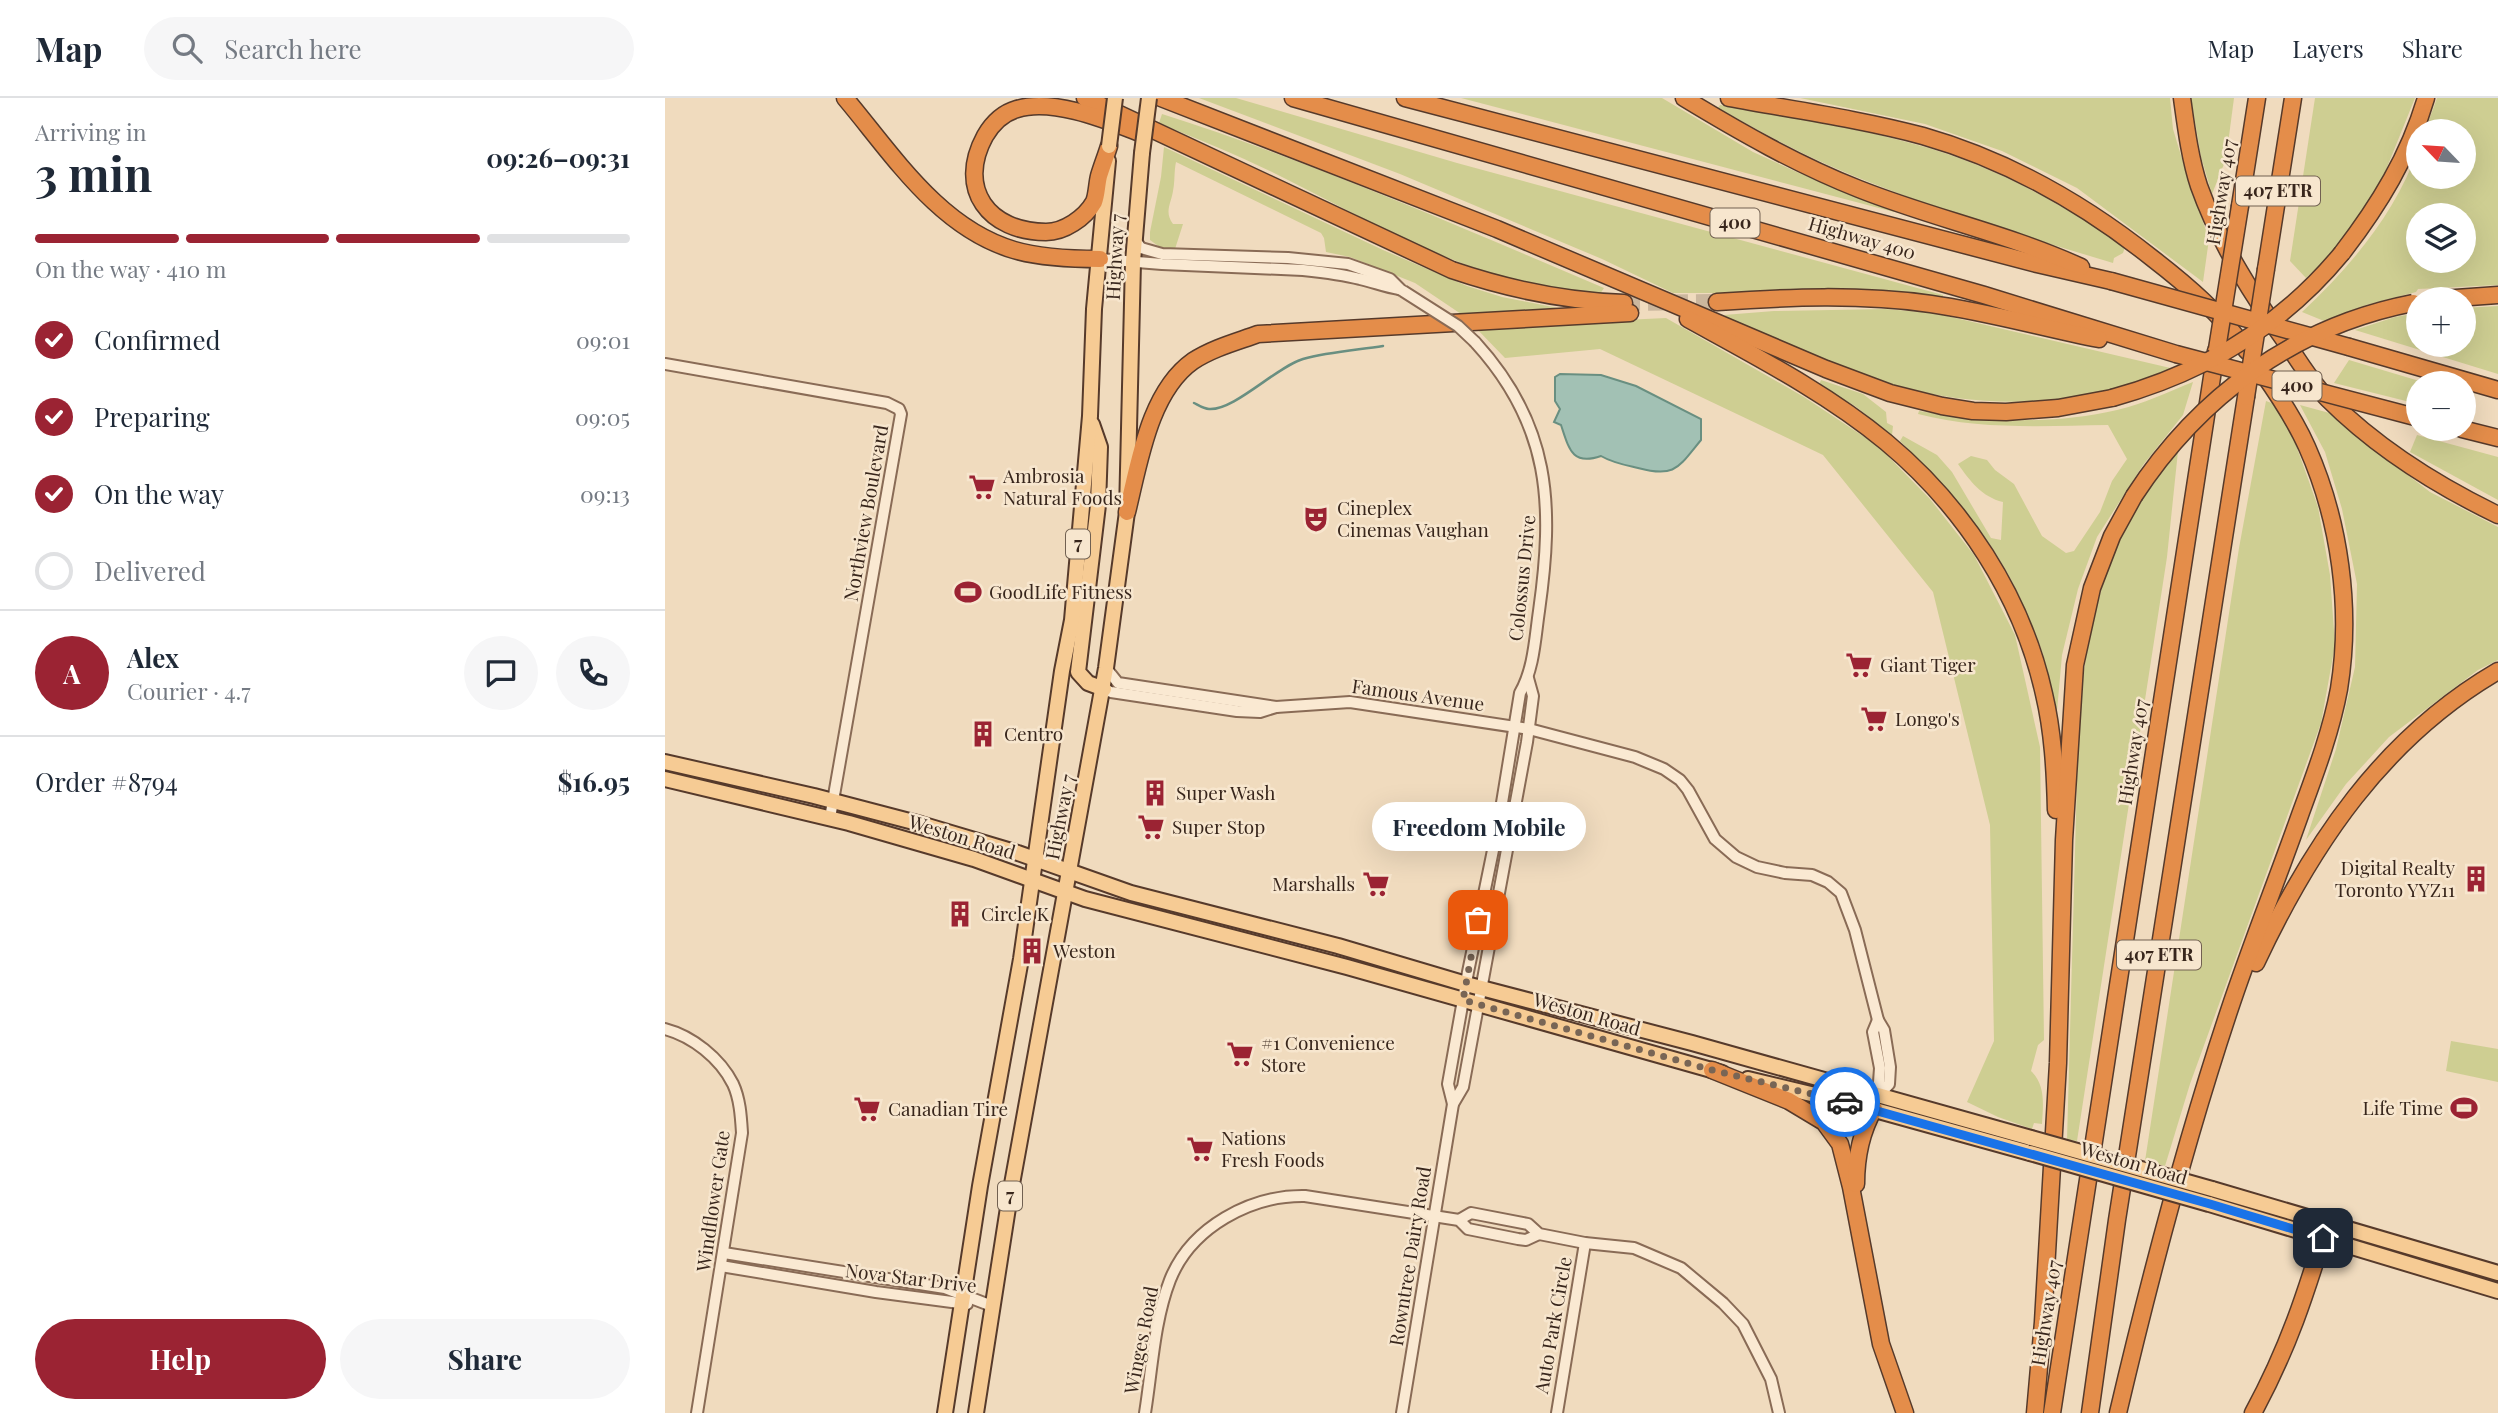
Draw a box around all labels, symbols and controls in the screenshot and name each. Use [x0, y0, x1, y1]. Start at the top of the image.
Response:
search box [144, 17, 634, 80]
text: Map [35, 26, 102, 70]
icon: search [168, 29, 206, 67]
text: Search here [224, 31, 362, 66]
text: Map [2208, 32, 2254, 64]
text: Layers [2292, 32, 2364, 64]
text: Share [2402, 32, 2463, 64]
text: Arriving in [35, 116, 147, 147]
north arrow [2406, 119, 2476, 189]
map controls [2406, 119, 2476, 441]
street label: Highway 407 [2199, 137, 2241, 247]
text: 09:26–09:31 [486, 140, 630, 175]
text: 3 min [35, 142, 152, 204]
road number: 407 ETR [2236, 176, 2320, 206]
button: layers [2406, 203, 2476, 273]
road number: 400 [1711, 208, 1759, 238]
street label: Highway 400 [1806, 209, 1919, 265]
street label: Highway 7 [1099, 213, 1129, 301]
text: On the way · 410 m [35, 253, 226, 284]
button: + [2406, 287, 2476, 357]
icon: check [35, 321, 73, 359]
text: Confirmed [94, 322, 221, 357]
text: 09:01 [576, 324, 630, 355]
button: − [2406, 371, 2476, 441]
road number: 400 [2273, 372, 2321, 400]
icon: check [35, 398, 73, 436]
text: Preparing [94, 399, 210, 434]
text: 09:05 [575, 401, 630, 432]
street label: Northview Boulevard [837, 423, 893, 603]
place label: Ambrosia Natural Foods [1002, 462, 1122, 510]
supermarket icon: Ambrosia Natural Foods [967, 472, 997, 502]
icon: check [35, 475, 73, 513]
text: On the way [94, 476, 224, 511]
text: 09:13 [580, 478, 630, 509]
place label: Cineplex Cinemas Vaughan [1337, 494, 1489, 542]
theatre icon: Cineplex Cinemas Vaughan [1301, 504, 1331, 534]
street label: Colossus Drive [1501, 514, 1541, 642]
road number: 7 [1066, 530, 1090, 559]
text: Delivered [94, 553, 206, 588]
sports icon: GoodLife Fitness [953, 577, 983, 607]
place label: GoodLife Fitness [989, 578, 1132, 604]
button: chat [464, 636, 538, 710]
button: phone [556, 636, 630, 710]
text: Alex [127, 640, 179, 675]
supermarket icon: Giant Tiger [1844, 650, 1874, 680]
place label: Giant Tiger [1880, 651, 1976, 677]
text: A [63, 656, 81, 691]
street label: Famous Avenue [1350, 672, 1486, 716]
text: Courier · 4.7 [127, 675, 251, 706]
street label: Highway 407 [2111, 697, 2153, 807]
supermarket icon: Longo's [1859, 704, 1889, 734]
place label: Longo's [1895, 705, 1960, 731]
building icon: Centro [968, 719, 998, 749]
place label: Centro [1004, 720, 1063, 746]
text: Order #8794 [35, 764, 178, 799]
text: $16.95 [557, 764, 630, 799]
street label: Highway 7 [1038, 772, 1080, 862]
building icon: Super Wash [1140, 778, 1170, 808]
place label: Super Wash [1176, 779, 1275, 805]
callout: Freedom Mobile [1371, 801, 1585, 850]
street label: Weston Road [905, 807, 1019, 865]
text: Freedom Mobile [1392, 811, 1566, 842]
supermarket icon: Super Stop [1136, 812, 1166, 842]
place label: Super Stop [1172, 813, 1265, 839]
place label: Digital Realty Toronto YYZ11 [2335, 854, 2455, 902]
building icon: Digital Realty Toronto YYZ11 [2461, 864, 2491, 894]
supermarket icon: Marshalls [1361, 869, 1391, 899]
place label: Marshalls [1272, 870, 1355, 896]
pin [1448, 890, 1508, 950]
building icon: Circle K [945, 899, 975, 929]
place label: Circle K [981, 900, 1050, 926]
icon: bag [1459, 901, 1497, 939]
building icon: Weston [1017, 936, 1047, 966]
place label: Weston [1052, 937, 1116, 963]
road number: 407 ETR [2117, 940, 2201, 970]
street label: Weston Road [1530, 985, 1644, 1041]
place label: #1 Convenience Store [1261, 1029, 1395, 1077]
supermarket icon: #1 Convenience Store [1225, 1039, 1255, 1069]
courier [1810, 1067, 1880, 1137]
icon: car [1826, 1083, 1864, 1121]
sports icon: Life Time [2449, 1093, 2479, 1123]
supermarket icon: Canadian Tire [852, 1094, 882, 1124]
place label: Life Time [2363, 1094, 2443, 1120]
place label: Canadian Tire [888, 1095, 1008, 1121]
place label: Nations Fresh Foods [1221, 1124, 1325, 1172]
street label: Windflower Gate [689, 1128, 735, 1274]
supermarket icon: Nations Fresh Foods [1185, 1134, 1215, 1164]
street label: Weston Road [2077, 1134, 2191, 1190]
street label: Rowntree Dairy Road [1382, 1164, 1436, 1348]
road number: 7 [998, 1182, 1022, 1210]
pin [2293, 1208, 2353, 1268]
icon: home [2304, 1219, 2342, 1257]
street label: Auto Park Circle [1527, 1254, 1577, 1396]
street label: Nova Star Drive [844, 1256, 978, 1298]
street label: Highway 407 [2024, 1258, 2066, 1368]
street label: Winges Road [1117, 1284, 1163, 1397]
button: Help [35, 1319, 326, 1399]
button: Share [340, 1319, 630, 1399]

